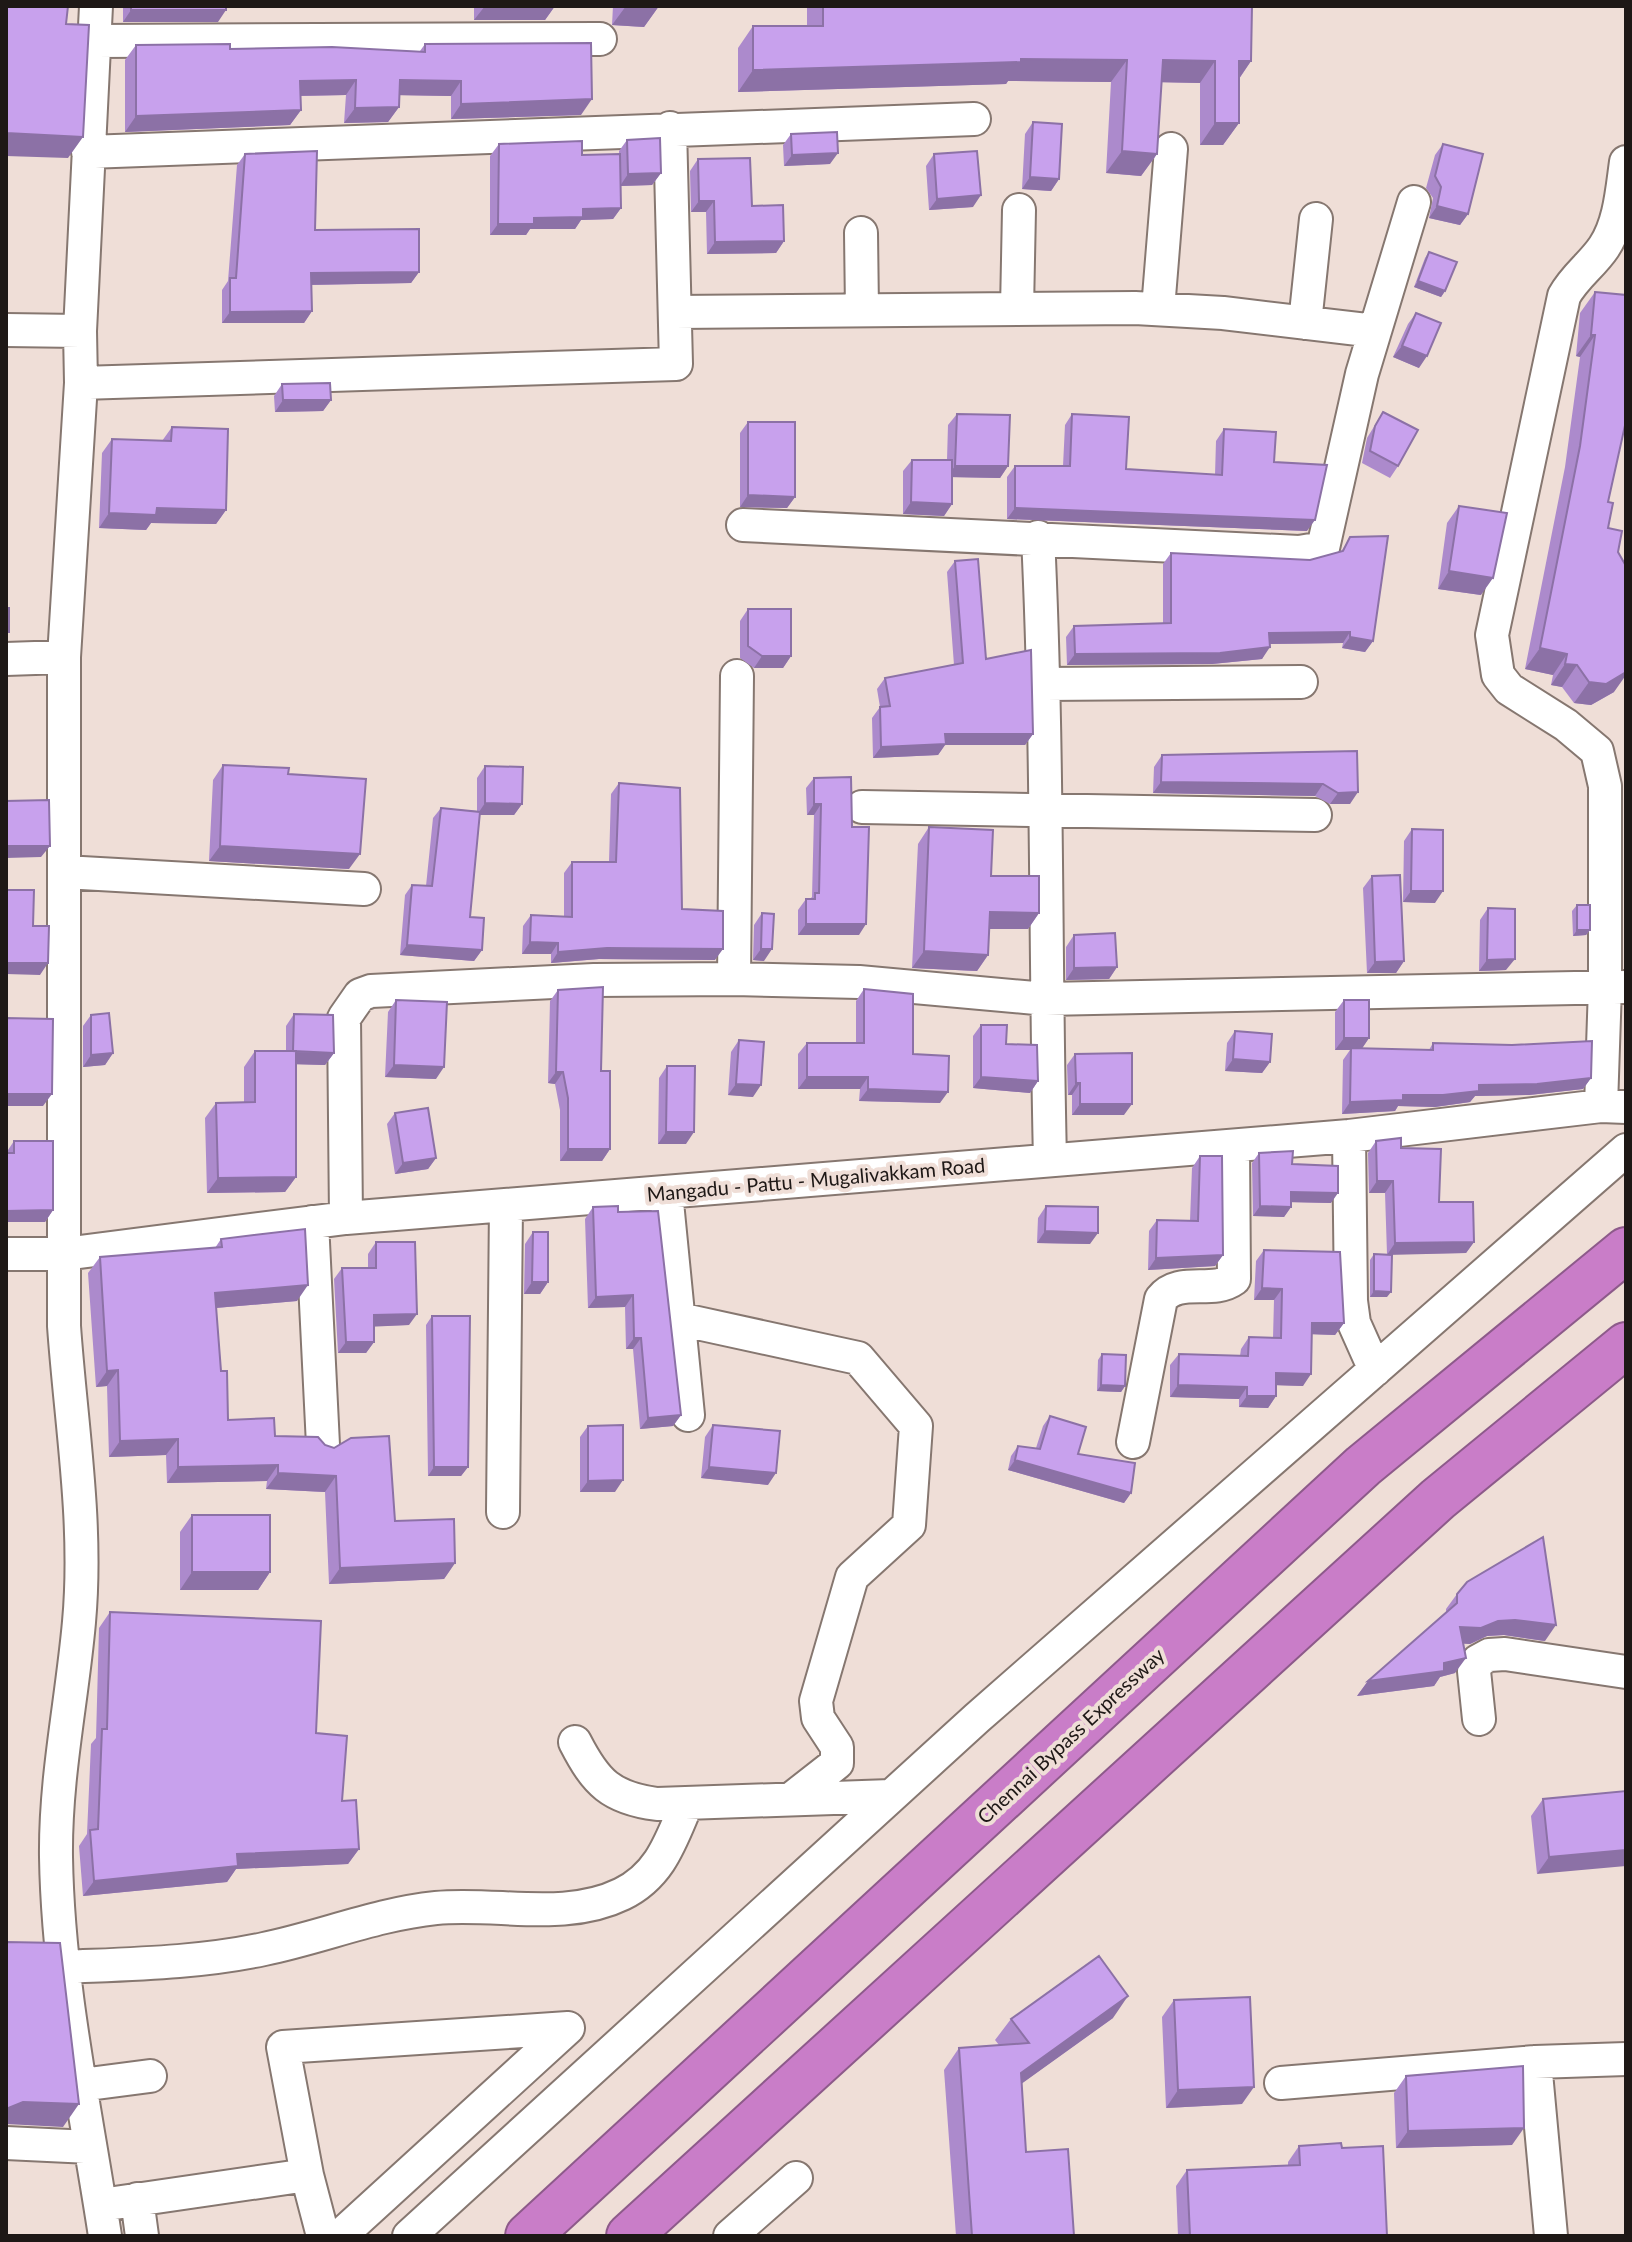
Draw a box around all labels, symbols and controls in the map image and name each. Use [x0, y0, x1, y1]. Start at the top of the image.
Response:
street label: Mangadu - Pattu - Mugalivakkam Road [646, 1152, 986, 1206]
street label: Chennai Bypass Expressway [972, 1642, 1169, 1828]

